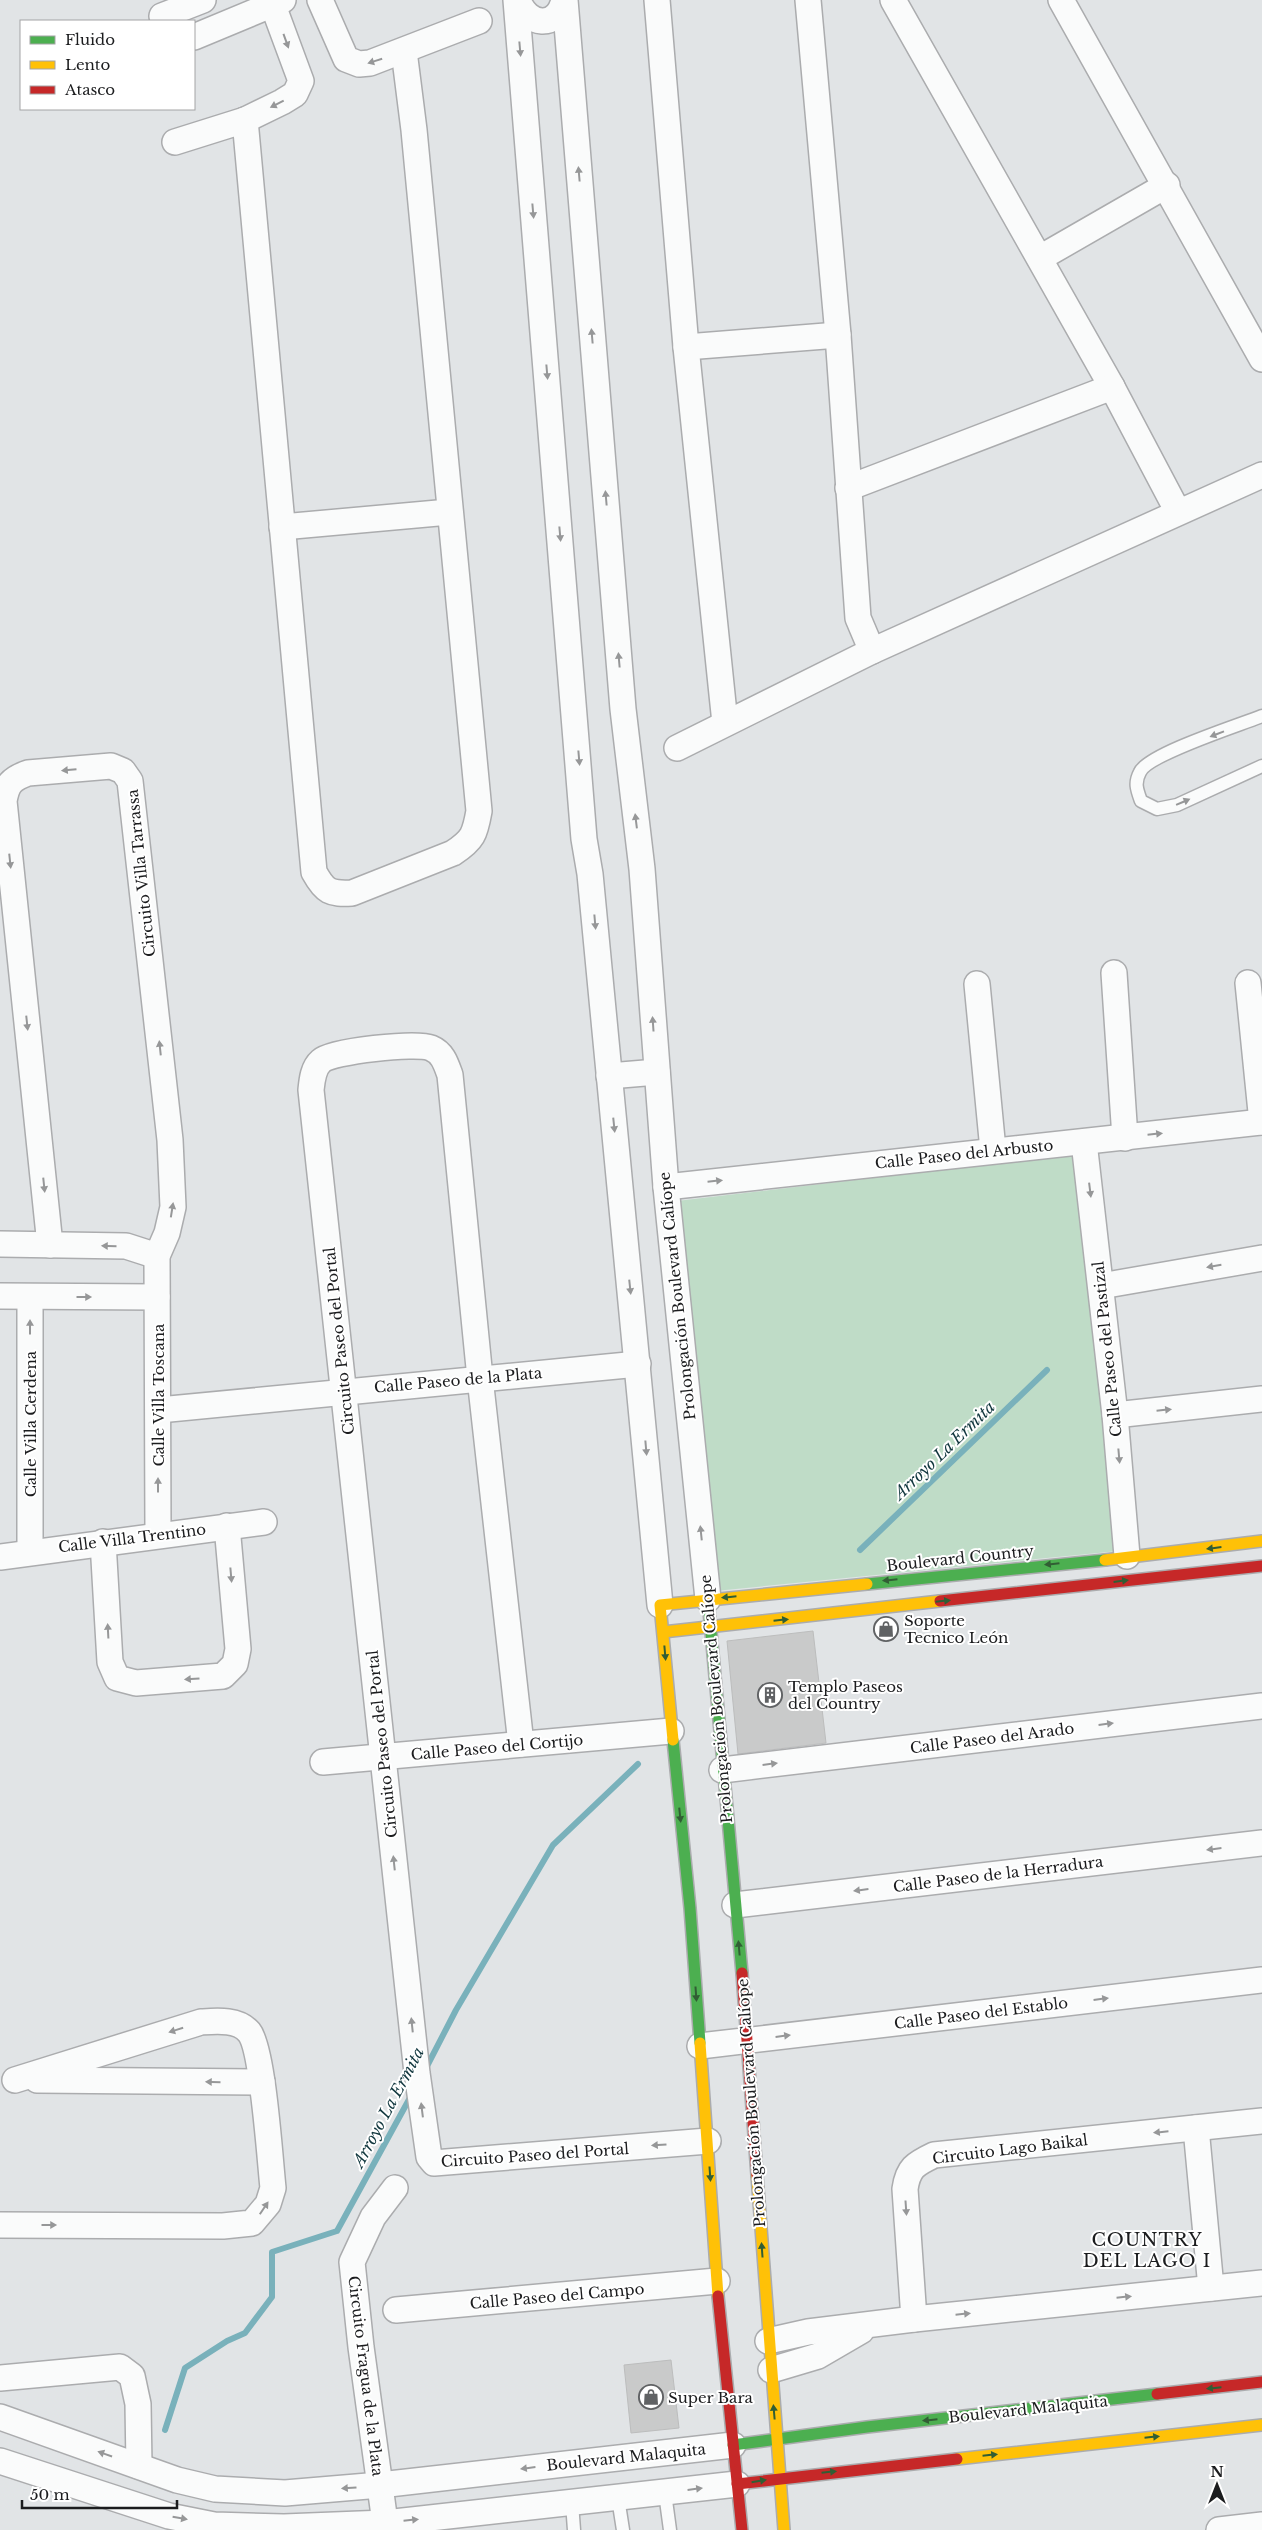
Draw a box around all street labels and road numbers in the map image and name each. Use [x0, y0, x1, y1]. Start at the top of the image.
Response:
street label: Circuito Villa Tarrassa [123, 788, 159, 958]
street label: Calle Paseo del Arbusto [874, 1135, 1054, 1173]
street label: Prolongación Boulevard Calíope [655, 1171, 699, 1421]
street label: Circuito Paseo del Portal [320, 1246, 358, 1436]
street label: Calle Paseo del Pastizal [1088, 1260, 1126, 1438]
street label: Calle Villa Toscana [149, 1323, 168, 1466]
street label: Calle Villa Cerdena [21, 1350, 40, 1497]
street label: Calle Paseo de la Plata [373, 1363, 544, 1397]
street label: Calle Villa Trentino [57, 1519, 207, 1556]
street label: Boulevard Country [885, 1541, 1035, 1575]
street label: Prolongación Boulevard Calíope [696, 1574, 736, 1824]
street label: Circuito Paseo del Portal [363, 1649, 401, 1839]
street label: Calle Paseo del Arado [909, 1718, 1075, 1757]
street label: Calle Paseo del Cortijo [410, 1730, 584, 1764]
street label: Calle Paseo de la Herradura [892, 1852, 1105, 1896]
street label: Prolongación Boulevard Calíope [733, 1978, 769, 2228]
street label: Calle Paseo del Establo [893, 1993, 1069, 2033]
street label: Circuito Lago Baikal [931, 2130, 1089, 2168]
street label: Circuito Paseo del Portal [440, 2139, 630, 2171]
street label: Circuito Fragua de la Plata [344, 2275, 388, 2478]
street label: Calle Paseo del Campo [469, 2279, 645, 2313]
street label: Boulevard Malaquita [947, 2391, 1109, 2427]
street label: Boulevard Malaquita [545, 2439, 707, 2475]

